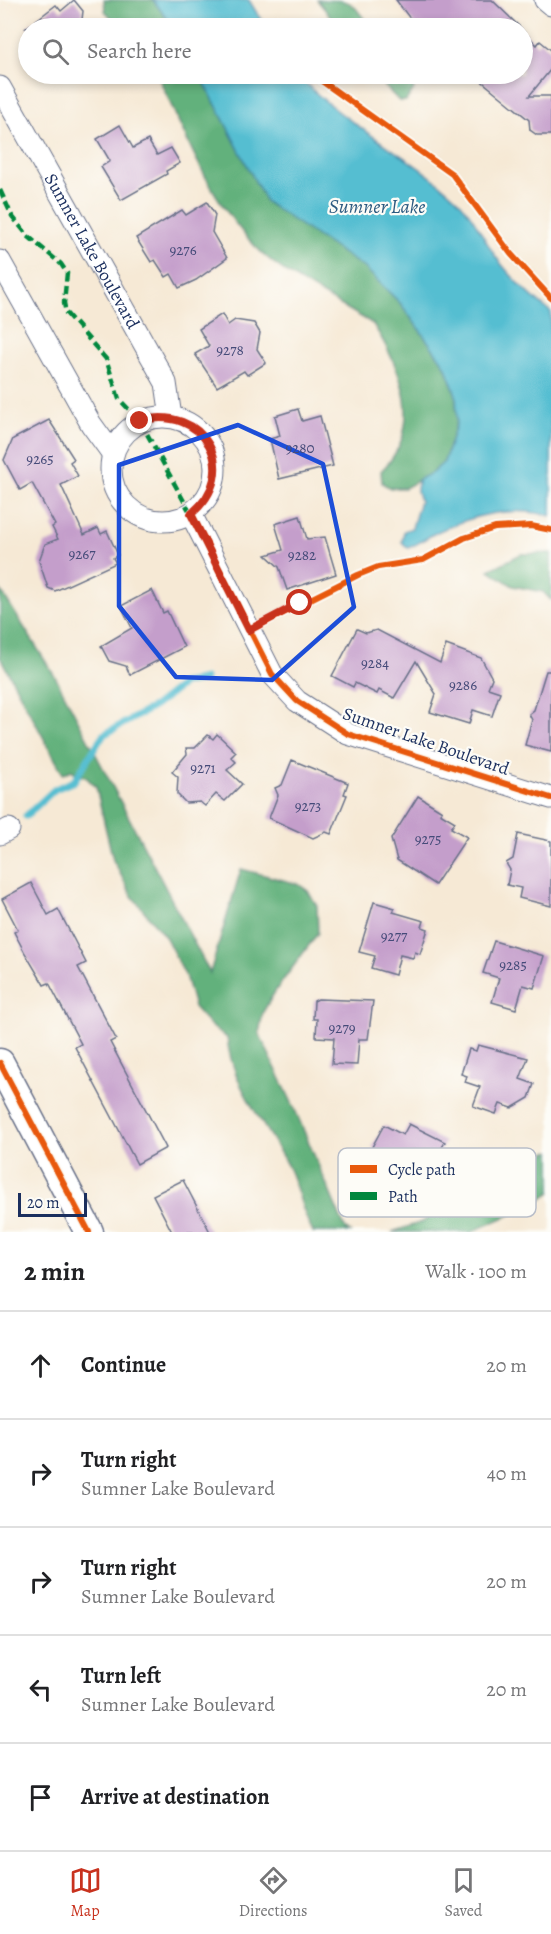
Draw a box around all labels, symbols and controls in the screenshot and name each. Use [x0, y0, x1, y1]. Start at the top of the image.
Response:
search box [18, 18, 533, 84]
icon: search [39, 35, 72, 68]
text: Search here [87, 36, 192, 66]
street label: Sumner Lake Boulevard [39, 169, 145, 333]
water label: Sumner Lake [329, 193, 425, 220]
house number: 9276 [169, 240, 197, 260]
house number: 9278 [216, 340, 244, 360]
route end [126, 407, 152, 433]
house number: 9280 [285, 438, 315, 458]
house number: 9265 [26, 449, 54, 469]
house number: 9267 [68, 544, 96, 564]
house number: 9282 [288, 545, 316, 565]
route start [286, 589, 312, 615]
house number: 9284 [361, 653, 389, 673]
house number: 9286 [449, 675, 477, 695]
street label: Sumner Lake Boulevard [340, 701, 513, 781]
house number: 9271 [190, 758, 216, 778]
house number: 9273 [295, 796, 321, 816]
house number: 9275 [415, 829, 441, 849]
house number: 9277 [381, 926, 408, 946]
house number: 9285 [499, 955, 527, 975]
house number: 9279 [328, 1018, 356, 1038]
legend [338, 1148, 536, 1217]
text: Cycle path [388, 1159, 456, 1181]
text: Path [388, 1186, 418, 1208]
scale bar [18, 1190, 87, 1218]
text: 20 m [27, 1192, 60, 1214]
text: 2 min [24, 1254, 85, 1289]
text: Walk · 100 m [425, 1258, 527, 1285]
icon: ahead [24, 1349, 57, 1382]
text: Continue [81, 1350, 166, 1380]
text: 20 m [486, 1352, 527, 1379]
text: Turn right [81, 1445, 177, 1475]
icon: right [24, 1457, 57, 1490]
text: 40 m [487, 1460, 527, 1487]
text: Sumner Lake Boulevard [81, 1475, 275, 1502]
text: Turn right [81, 1553, 177, 1583]
icon: right [24, 1565, 57, 1598]
text: 20 m [486, 1568, 527, 1595]
text: Sumner Lake Boulevard [81, 1583, 275, 1610]
text: Turn left [81, 1661, 161, 1691]
icon: left [24, 1673, 57, 1706]
text: 20 m [486, 1676, 527, 1703]
text: Sumner Lake Boulevard [81, 1691, 275, 1718]
icon: arrive [24, 1781, 57, 1814]
text: Arrive at destination [81, 1782, 270, 1812]
tab: Map [69, 1864, 102, 1922]
tab: Directions [239, 1864, 307, 1922]
tab: Saved [444, 1864, 482, 1922]

